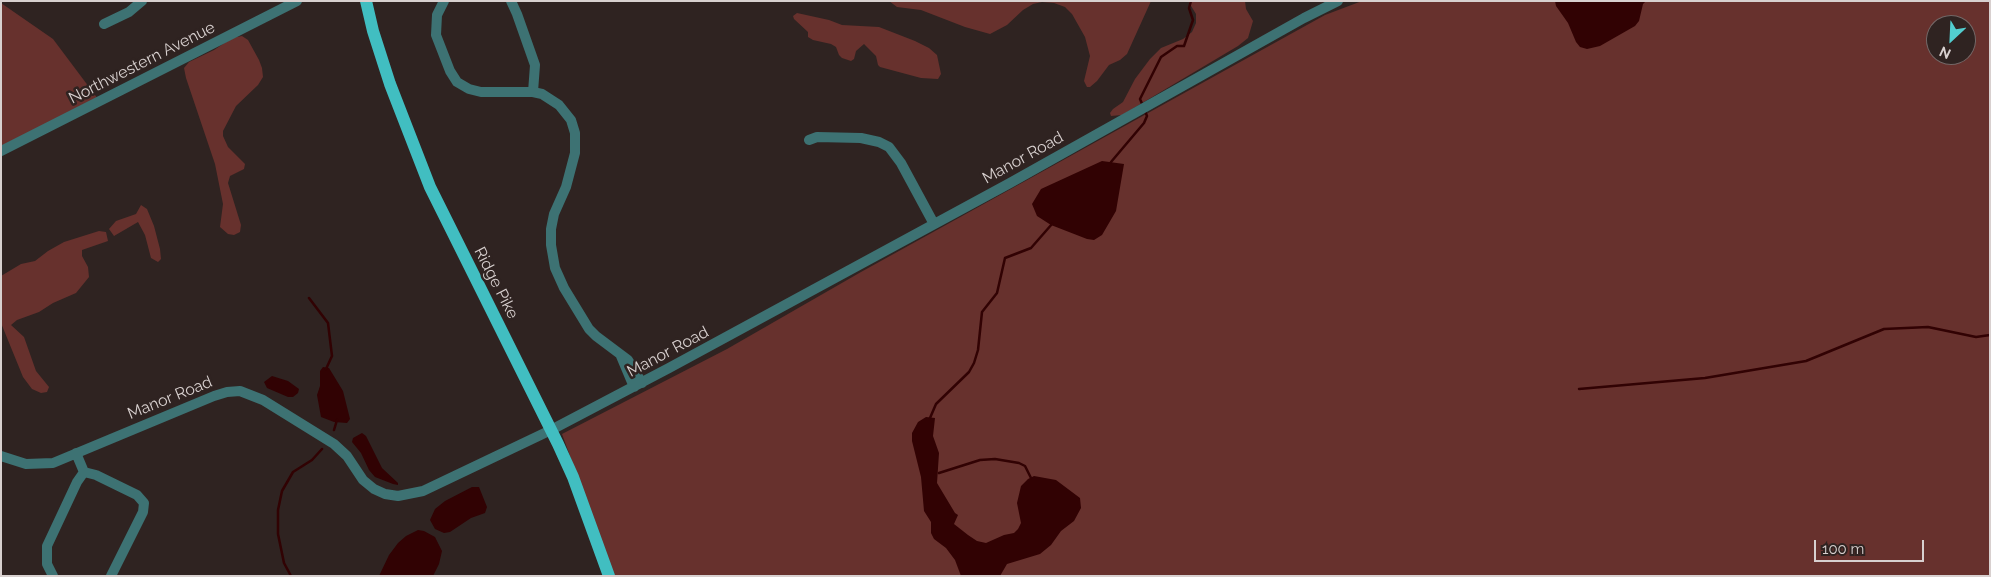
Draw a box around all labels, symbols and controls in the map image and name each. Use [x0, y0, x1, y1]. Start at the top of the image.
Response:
north arrow [1926, 15, 1976, 65]
street label: Northwestern Avenue [66, 18, 218, 108]
text: N [1937, 43, 1953, 62]
street label: Manor Road [979, 128, 1067, 188]
street label: Ridge Pike [470, 244, 522, 322]
street label: Manor Road [624, 322, 712, 382]
street label: Manor Road [125, 372, 215, 424]
scale bar [1816, 530, 1926, 562]
text: 100 m [1822, 540, 1864, 558]

